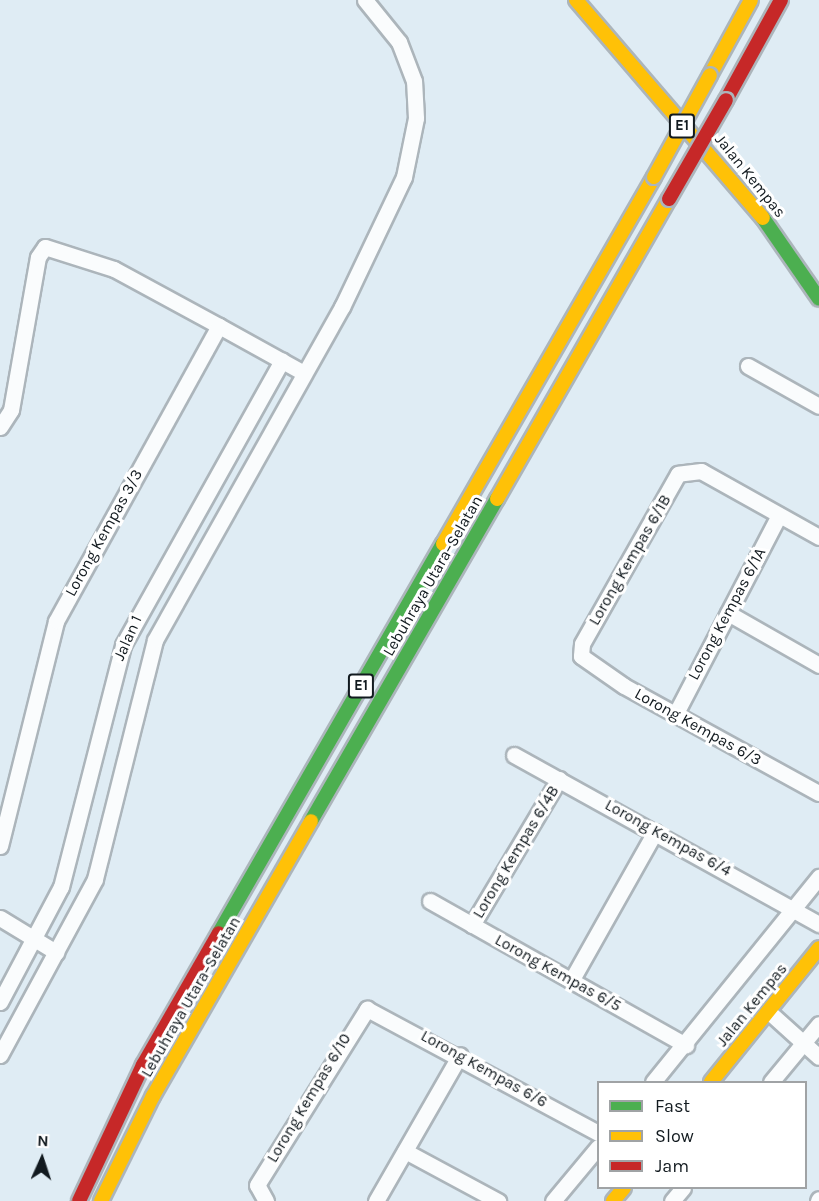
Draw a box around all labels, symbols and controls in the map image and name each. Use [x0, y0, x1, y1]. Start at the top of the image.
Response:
road number: E1 [668, 114, 696, 138]
street label: Jalan Kempas [711, 131, 789, 221]
street label: Lorong Kempas 3/3 [61, 466, 147, 600]
street label: Lorong Kempas 6/1B [585, 491, 675, 629]
street label: Lebuhraya Utara–Selatan [379, 492, 487, 660]
street label: Lorong Kempas 6/1A [684, 545, 770, 683]
street label: Jalan 1 [110, 612, 146, 664]
road number: E1 [348, 674, 374, 698]
street label: Lorong Kempas 6/3 [631, 684, 765, 770]
street label: Lorong Kempas 6/4B [469, 782, 563, 922]
street label: Lorong Kempas 6/4 [601, 795, 735, 881]
street label: Lebuhraya Utara–Selatan [137, 913, 245, 1081]
street label: Lorong Kempas 6/5 [491, 930, 625, 1016]
street label: Jalan Kempas [713, 960, 791, 1050]
street label: Lorong Kempas 6/6 [417, 1026, 551, 1112]
street label: Lorong Kempas 6/10 [263, 1030, 355, 1166]
legend [597, 1081, 807, 1189]
text: Fast [655, 1095, 690, 1117]
text: Slow [655, 1125, 694, 1147]
north arrow [12, 1129, 72, 1189]
text: N [37, 1131, 49, 1150]
text: Jam [655, 1155, 689, 1177]

